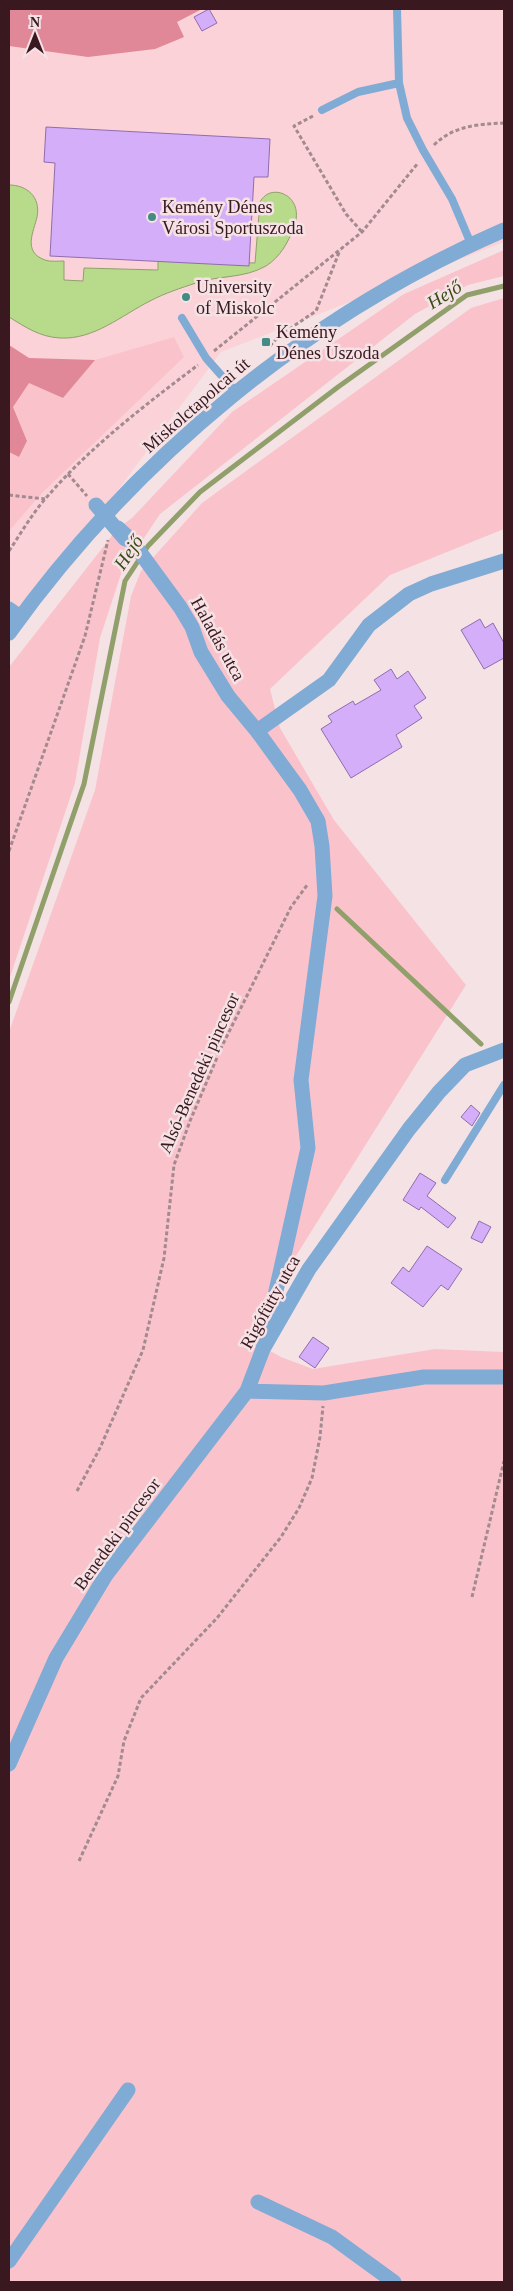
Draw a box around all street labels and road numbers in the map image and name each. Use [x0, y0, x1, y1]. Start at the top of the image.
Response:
street label: Miskolctapolcai út [139, 353, 253, 457]
street label: Haladás utca [187, 594, 249, 684]
street label: Alsó-Benedeki pincesor [155, 990, 243, 1156]
street label: Rigófütty utca [236, 1252, 304, 1352]
street label: Benedeki pincesor [70, 1474, 164, 1594]

